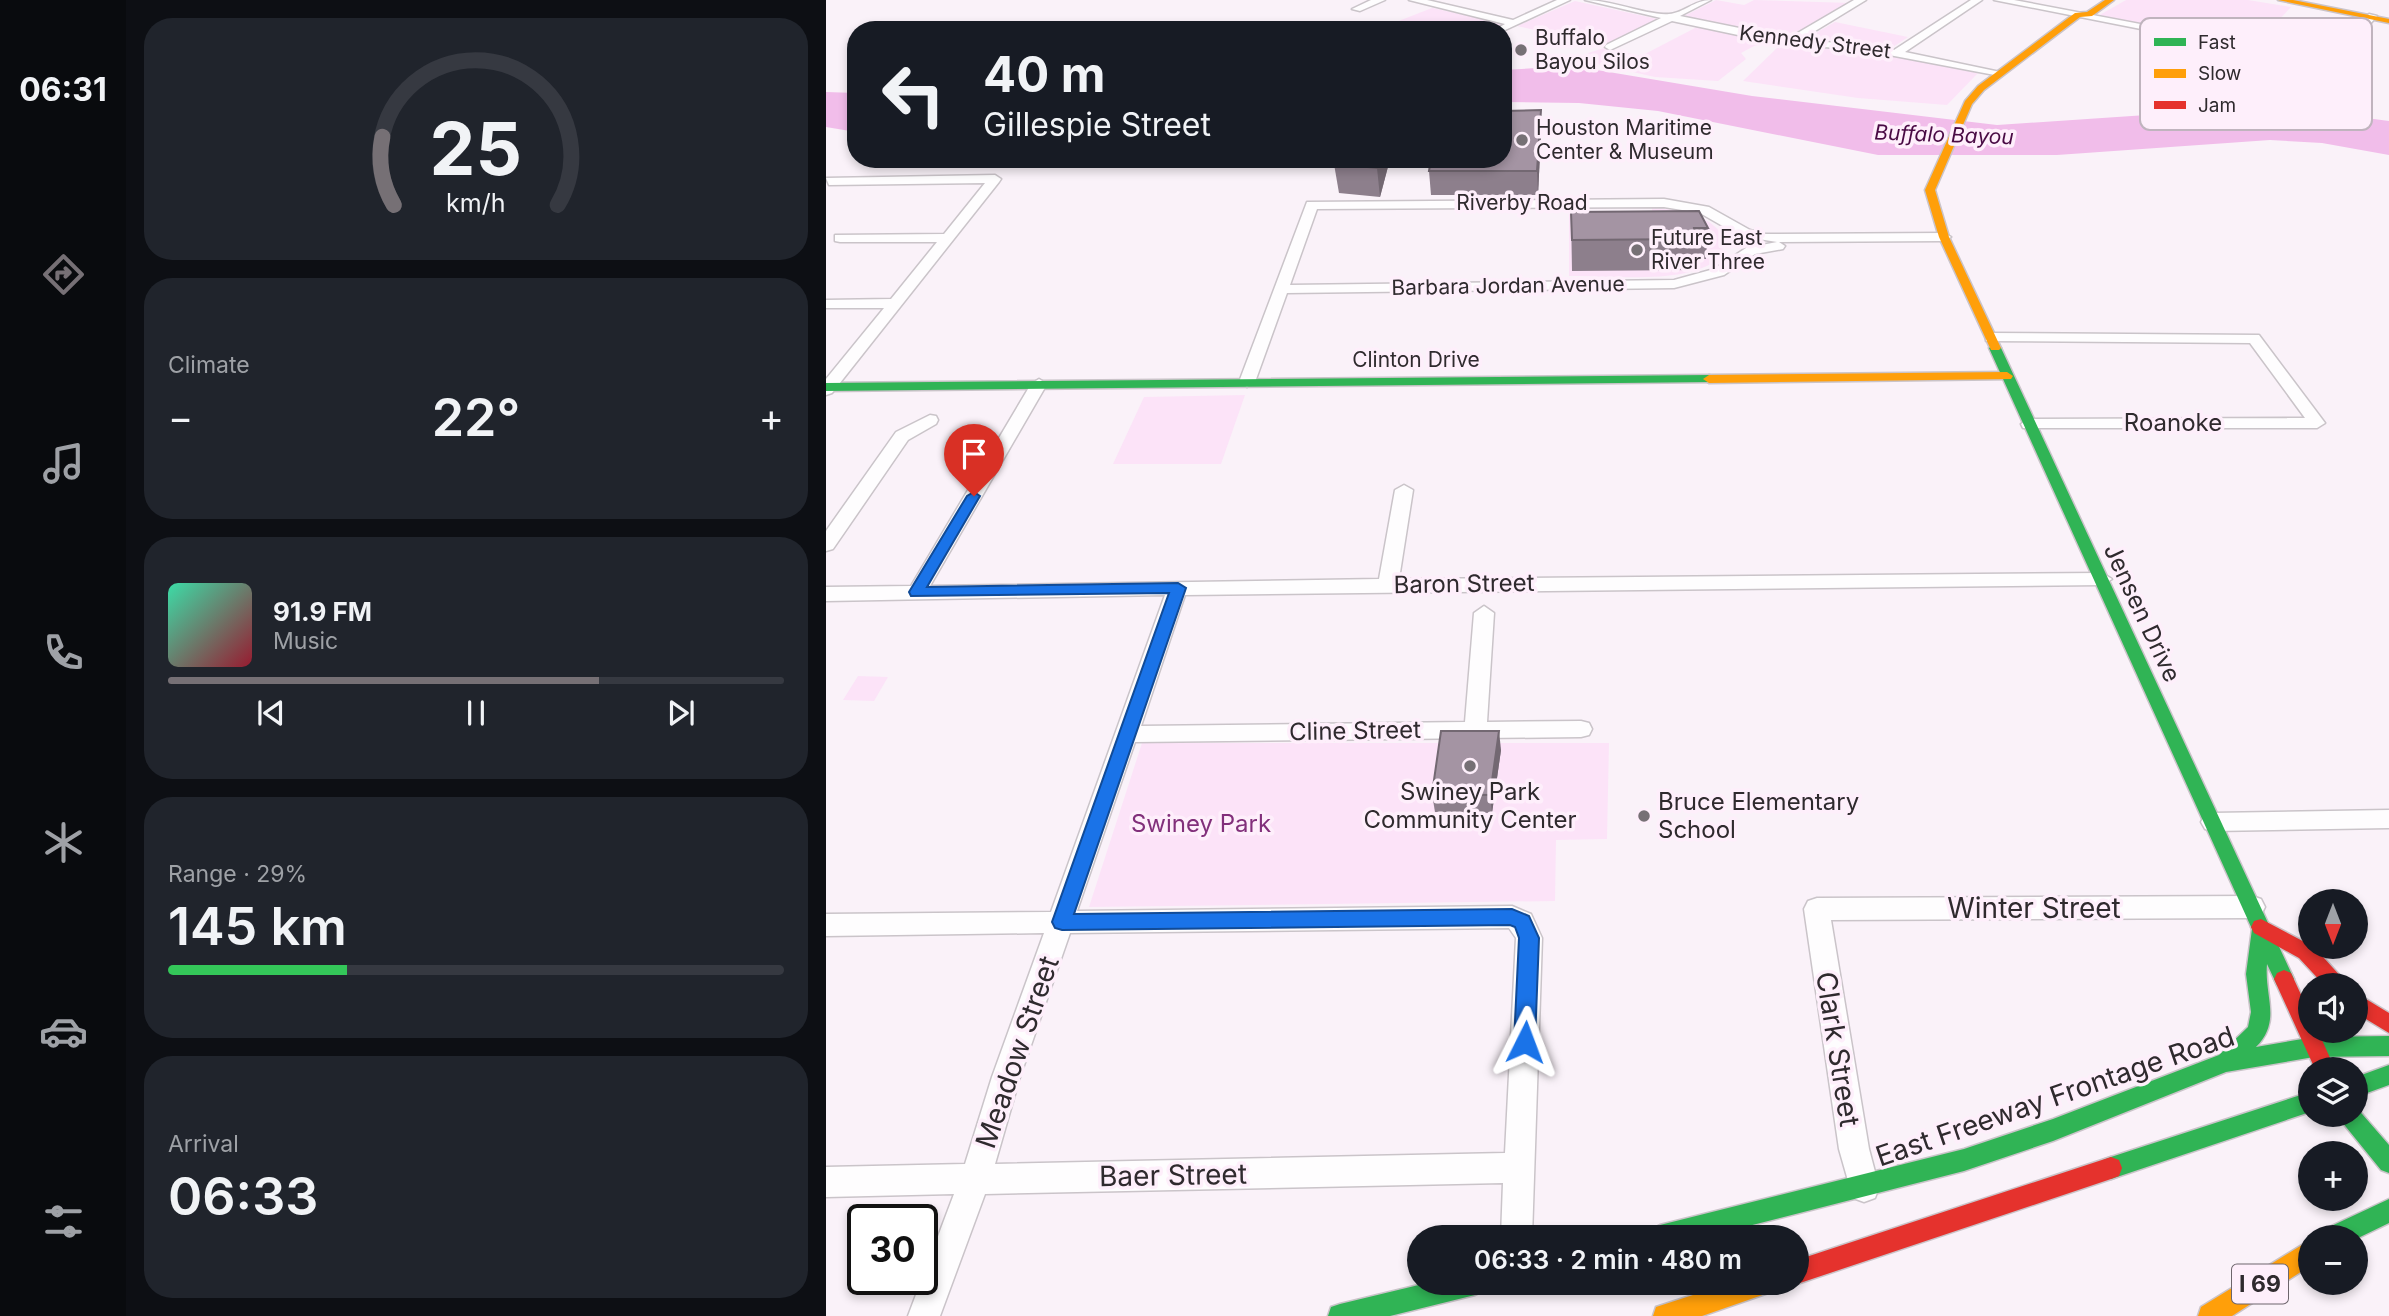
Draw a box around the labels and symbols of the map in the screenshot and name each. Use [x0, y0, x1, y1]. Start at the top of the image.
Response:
legend [2140, 18, 2372, 130]
street label: Kennedy Street [1738, 20, 1892, 63]
place label: Buffalo Bayou Silos [1535, 25, 1650, 74]
text: Fast [2198, 31, 2236, 54]
marker: Buffalo Bayou Silos [1513, 42, 1529, 58]
text: Slow [2198, 62, 2241, 85]
text: Jam [2198, 94, 2236, 117]
place label: Houston Maritime Center & Museum [1536, 115, 1714, 164]
water label: Buffalo Bayou [1874, 120, 2014, 149]
marker: Houston Maritime Center & Museum [1514, 132, 1530, 148]
street label: Riverby Road [1456, 190, 1588, 215]
place label: Future East River Three [1651, 225, 1765, 274]
marker: Future East River Three [1629, 242, 1645, 258]
street label: Barbara Jordan Avenue [1391, 271, 1625, 300]
street label: Clinton Drive [1352, 347, 1480, 372]
street label: Roanoke [2124, 408, 2222, 437]
pin [944, 424, 1004, 496]
street label: Jensen Drive [2098, 539, 2187, 686]
street label: Baron Street [1393, 568, 1535, 599]
street label: Cline Street [1289, 715, 1421, 746]
marker: Swiney Park Community Center [1462, 758, 1478, 774]
place label: Swiney Park Community Center [1363, 777, 1577, 834]
place label: Bruce Elementary School [1658, 787, 1859, 844]
marker: Bruce Elementary School [1636, 808, 1652, 824]
park label: Swiney Park [1131, 809, 1271, 838]
north arrow [2298, 889, 2368, 959]
street label: Winter Street [1947, 891, 2121, 925]
street label: Meadow Street [968, 952, 1066, 1152]
street label: Clark Street [1809, 969, 1867, 1129]
position arrow [1488, 1005, 1562, 1079]
street label: East Freeway Frontage Road [1871, 1019, 2239, 1173]
street label: Baer Street [1099, 1157, 1247, 1193]
speed limit sign: 30 [847, 1204, 938, 1295]
road number: I 69 [2232, 1264, 2288, 1303]

